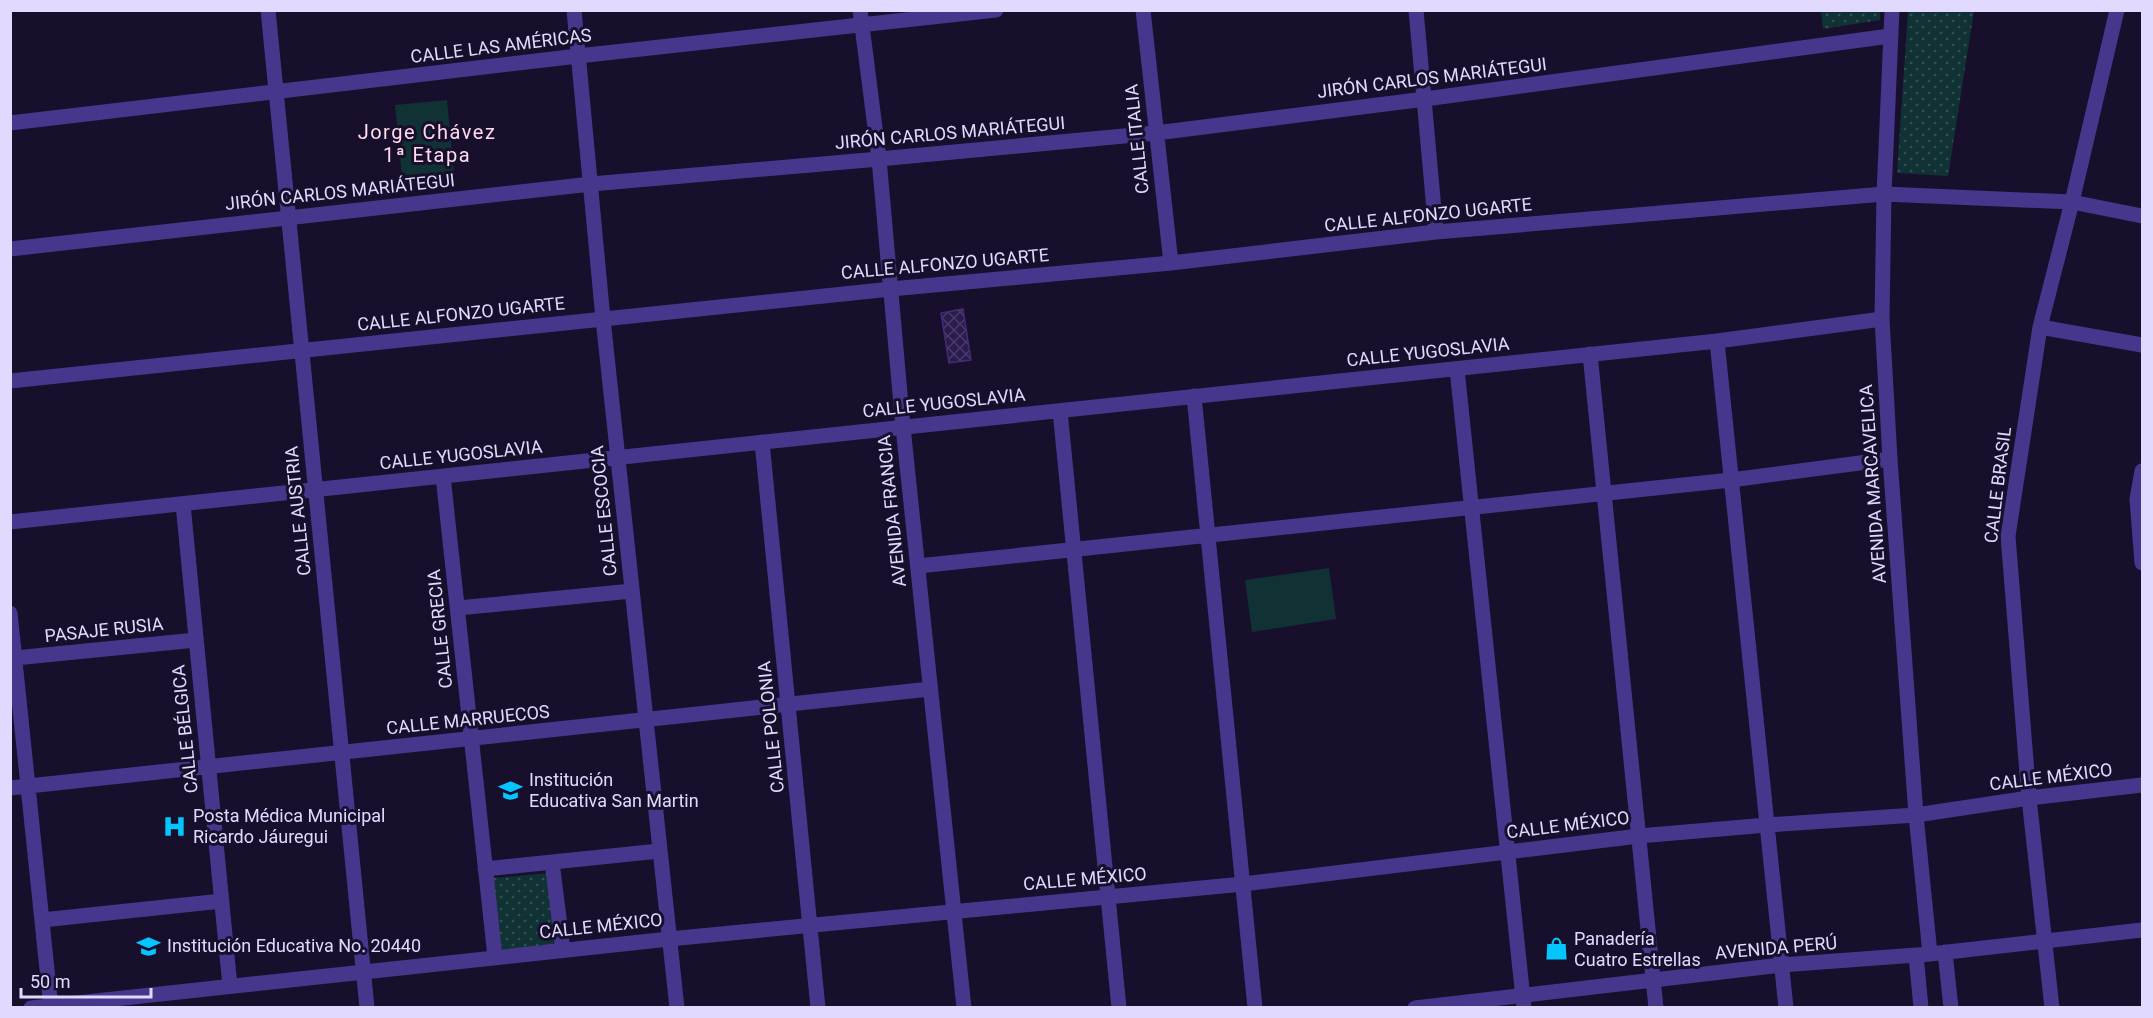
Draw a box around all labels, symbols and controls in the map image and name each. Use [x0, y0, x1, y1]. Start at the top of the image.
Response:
street label: CALLE LAS AMÉRICAS [409, 24, 593, 67]
street label: JIRÓN CARLOS MARIÁTEGUI [1316, 53, 1548, 102]
street label: CALLE ITALIA [1120, 83, 1153, 195]
street label: JIRÓN CARLOS MARIÁTEGUI [834, 112, 1066, 153]
district label: Jorge Chávez 1ª Etapa [358, 120, 496, 167]
street label: JIRÓN CARLOS MARIÁTEGUI [224, 169, 456, 214]
street label: CALLE ALFONZO UGARTE [1323, 193, 1533, 236]
street label: CALLE ALFONZO UGARTE [840, 244, 1050, 283]
street label: CALLE ALFONZO UGARTE [356, 292, 566, 335]
street label: CALLE YUGOSLAVIA [1345, 332, 1511, 370]
street label: CALLE YUGOSLAVIA [861, 383, 1027, 421]
street label: AVENIDA MARCAVELICA [1855, 384, 1890, 584]
street label: CALLE BRASIL [1980, 425, 2015, 544]
street label: AVENIDA FRANCIA [873, 434, 910, 588]
street label: CALLE YUGOSLAVIA [378, 435, 544, 473]
street label: CALLE AUSTRIA [280, 445, 315, 577]
street label: CALLE ESCOCIA [586, 445, 621, 577]
street label: CALLE GRECIA [423, 568, 456, 690]
street label: PASAJE RUSIA [44, 613, 165, 646]
street label: CALLE POLONIA [753, 660, 788, 794]
street label: CALLE BÉLGICA [167, 664, 202, 794]
street label: CALLE MARRUECOS [385, 700, 551, 739]
street label: CALLE MÉXICO [1988, 759, 2114, 794]
place label: Institución Educativa San Martin [529, 769, 699, 811]
school or university icon: Institución Educativa San Martin [498, 777, 524, 803]
place label: Posta Médica Municipal Ricardo Jáuregui [193, 805, 385, 847]
street label: CALLE MÉXICO [1505, 807, 1631, 842]
hospital icon: Posta Médica Municipal Ricardo Jáuregui [162, 813, 188, 839]
street label: CALLE MÉXICO [1022, 863, 1148, 894]
street label: CALLE MÉXICO [538, 909, 664, 942]
place label: Panadería Cuatro Estrellas [1574, 928, 1701, 970]
street label: AVENIDA PERÚ [1714, 932, 1838, 963]
school or university icon: Institución Educativa No. 20440 [136, 933, 162, 959]
place label: Institución Educativa No. 20440 [167, 935, 421, 956]
shop icon: Panadería Cuatro Estrellas [1543, 936, 1569, 962]
scale bar [21, 961, 152, 999]
text: 50 m [30, 971, 70, 992]

